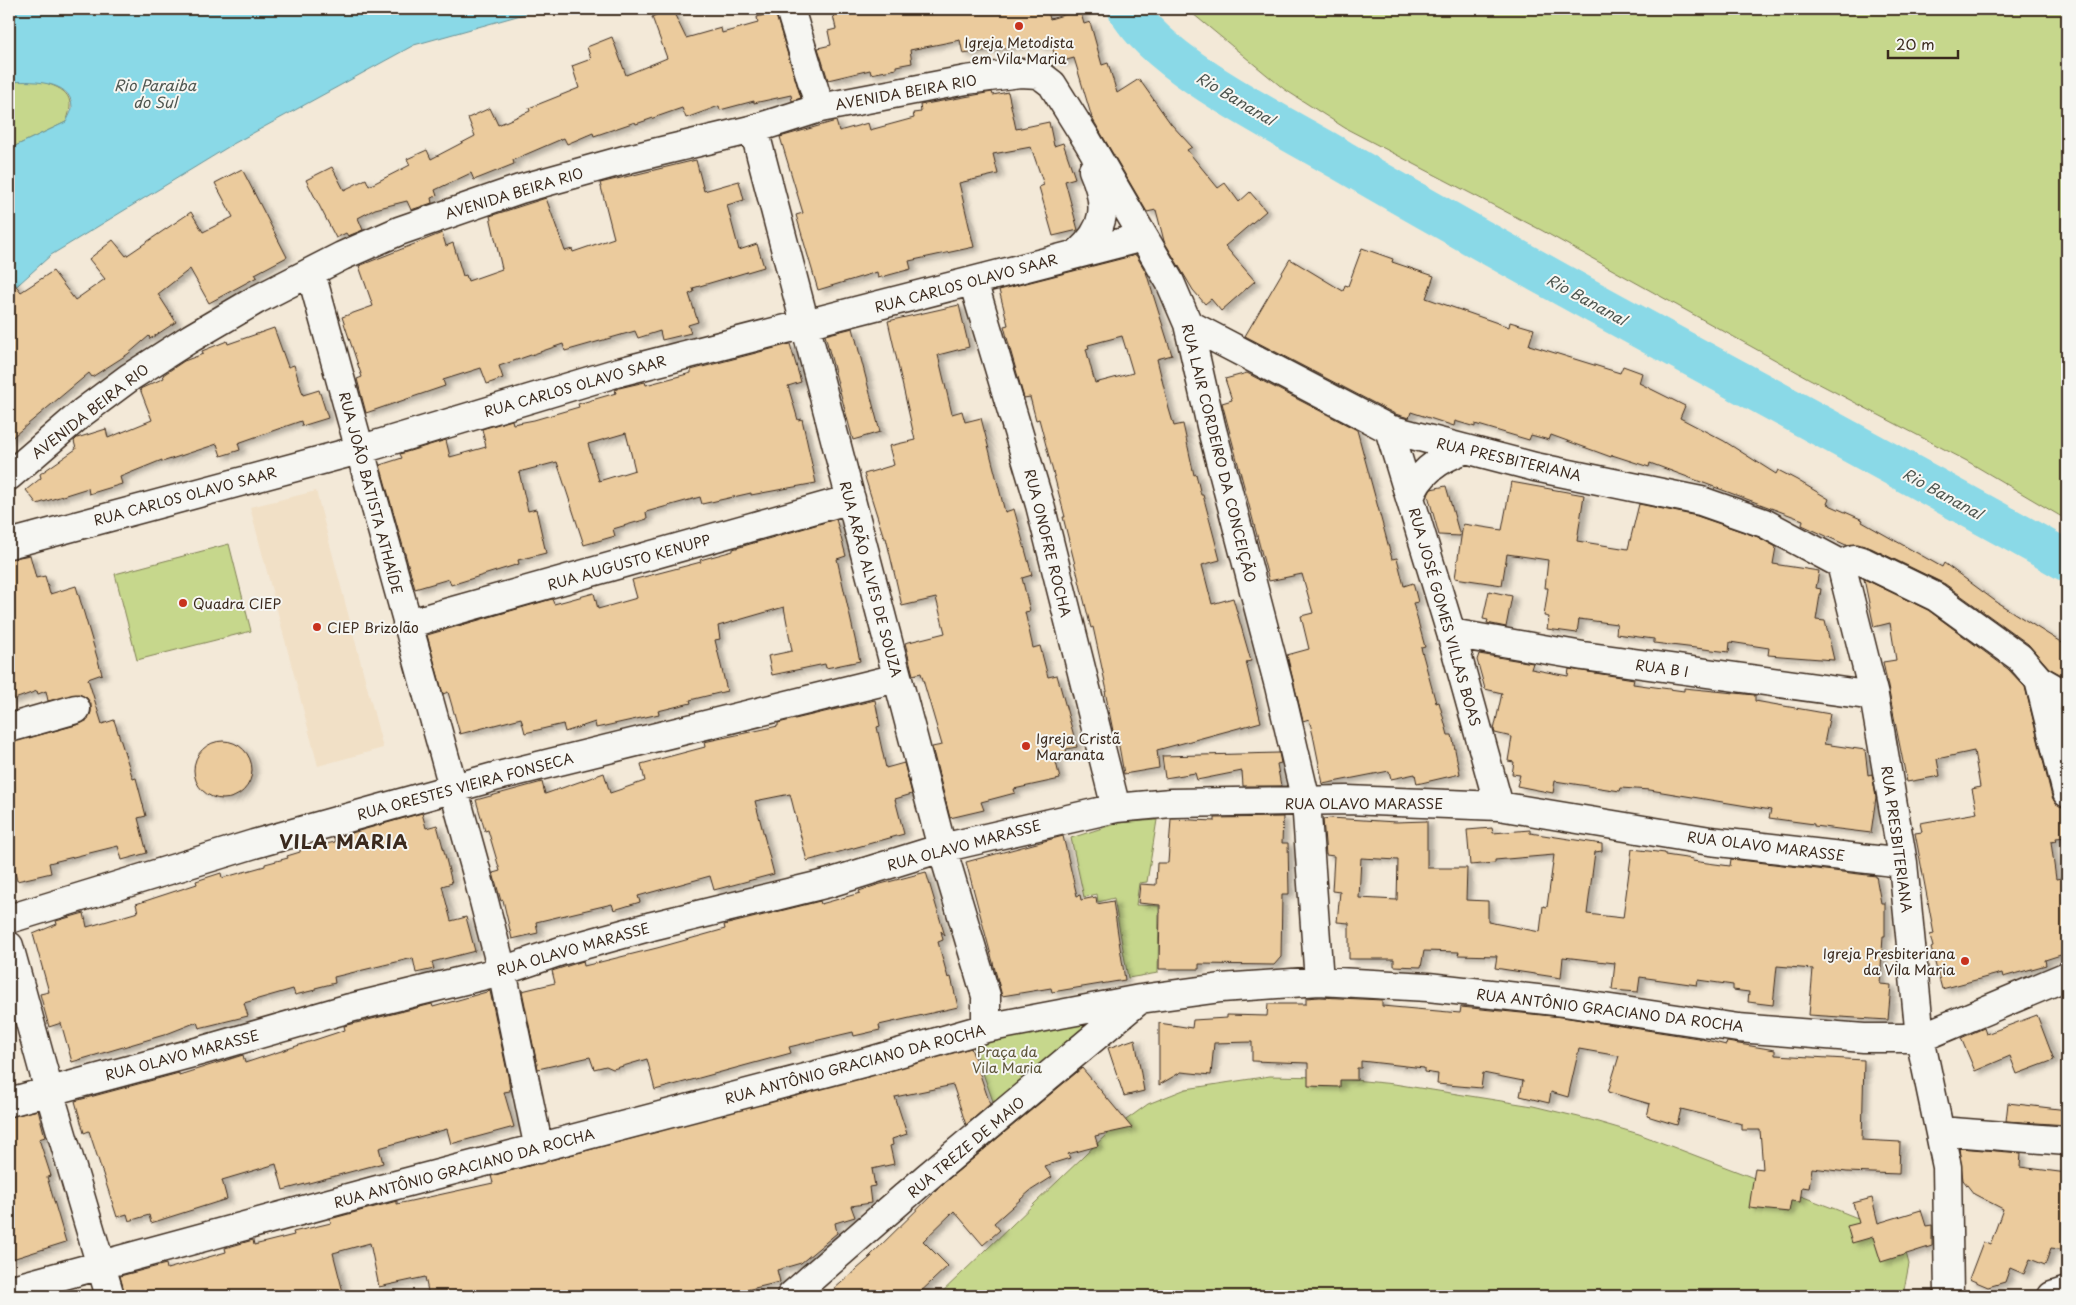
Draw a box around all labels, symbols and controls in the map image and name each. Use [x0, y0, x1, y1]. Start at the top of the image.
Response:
marker: Igreja Metodista em Vila Maria [1013, 20, 1025, 32]
scale bar [1888, 28, 1958, 60]
place label: Igreja Metodista em Vila Maria [964, 32, 1074, 69]
text: 20 m [1896, 32, 1935, 55]
water label: Rio Bananal [1192, 65, 1282, 132]
street label: AVENIDA BEIRA RIO [833, 69, 979, 115]
water label: Rio Paraiba do Sul [114, 73, 197, 113]
street label: AVENIDA BEIRA RIO [442, 162, 586, 224]
street label: RUA CARLOS OLAVO SAAR [872, 248, 1060, 318]
water label: Rio Bananal [1543, 268, 1634, 332]
street label: RUA LAIR CORDEIRO DA CONCEIÇÃO [1177, 321, 1261, 585]
street label: RUA CARLOS OLAVO SAAR [481, 350, 669, 422]
street label: AVENIDA BEIRA RIO [27, 358, 153, 464]
street label: RUA JOÃO BATISTA ATHAÍDE [334, 389, 408, 597]
street label: RUA PRESBITERIANA [1434, 432, 1584, 486]
street label: RUA CARLOS OLAVO SAAR [91, 461, 279, 531]
water label: Rio Bananal [1899, 462, 1990, 526]
street label: RUA ONOFRE ROCHA [1019, 467, 1077, 620]
street label: RUA ARÃO ALVES DE SOUZA [835, 479, 907, 679]
street label: RUA JOSÉ GOMES VILLAS BOAS [1404, 505, 1486, 729]
street label: RUA AUGUSTO KENUPP [545, 529, 713, 595]
place label: Quadra CIEP [193, 593, 282, 614]
marker: Quadra CIEP [177, 597, 189, 609]
place label: CIEP Brizolão [327, 617, 419, 638]
marker: CIEP Brizolão [311, 621, 323, 633]
street label: RUA B I [1634, 654, 1690, 682]
place label: Igreja Cristã Maranata [1036, 728, 1121, 765]
marker: Igreja Cristã Maranata [1020, 740, 1032, 752]
street label: RUA ORESTES VIEIRA FONSECA [354, 747, 576, 825]
street label: RUA PRESBITERIANA [1876, 764, 1918, 914]
street label: RUA OLAVO MARASSE [1285, 793, 1443, 814]
street label: RUA OLAVO MARASSE [885, 814, 1043, 876]
street label: RUA OLAVO MARASSE [1686, 826, 1846, 866]
district label: VILA MARIA [279, 827, 409, 855]
street label: RUA OLAVO MARASSE [494, 917, 652, 981]
place label: Igreja Presbiteriana da Vila Maria [1823, 943, 1955, 980]
marker: Igreja Presbiteriana da Vila Maria [1959, 955, 1971, 967]
street label: RUA ANTÔNIO GRACIANO DA ROCHA [1475, 983, 1745, 1037]
street label: RUA ANTÔNIO GRACIANO DA ROCHA [722, 1019, 988, 1109]
street label: RUA OLAVO MARASSE [103, 1024, 261, 1086]
park label: Praça da Vila Maria [972, 1041, 1042, 1078]
street label: RUA TREZE DE MAIO [903, 1092, 1029, 1202]
street label: RUA ANTÔNIO GRACIANO DA ROCHA [331, 1123, 597, 1213]

